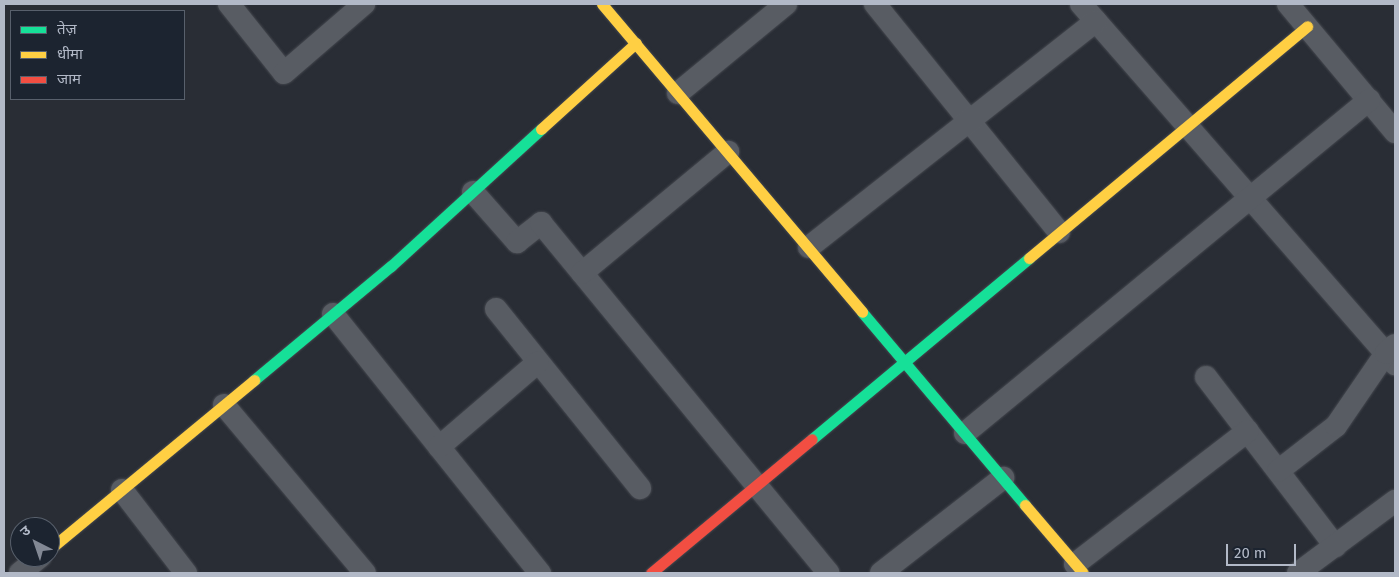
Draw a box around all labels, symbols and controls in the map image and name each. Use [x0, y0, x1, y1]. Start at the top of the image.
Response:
legend [10, 10, 185, 100]
text: तेज़ [57, 20, 77, 38]
text: धीमा [57, 45, 83, 63]
text: जाम [57, 70, 81, 88]
north arrow [10, 517, 60, 567]
text: उ [17, 522, 34, 540]
scale bar [1229, 534, 1299, 566]
text: 20 m [1234, 544, 1267, 562]

